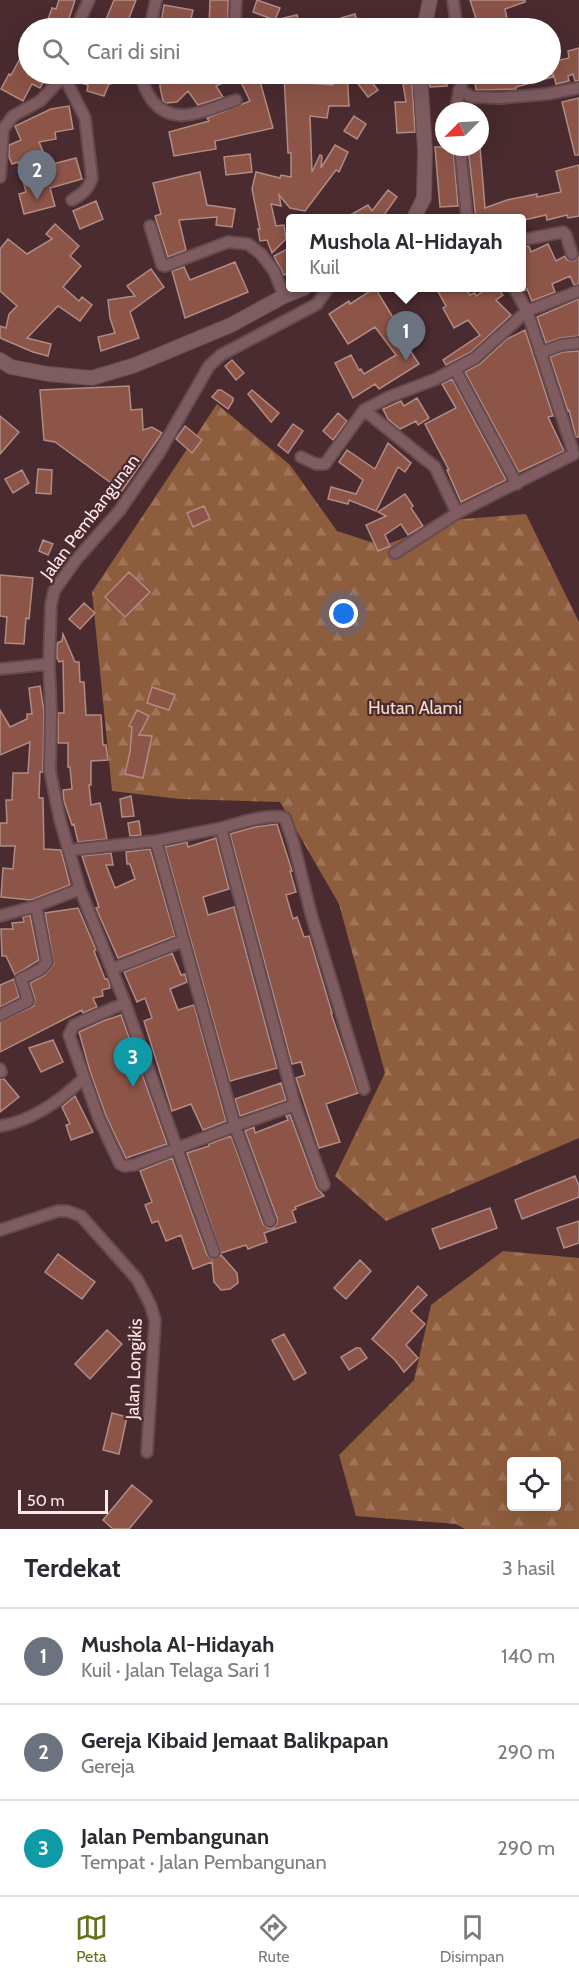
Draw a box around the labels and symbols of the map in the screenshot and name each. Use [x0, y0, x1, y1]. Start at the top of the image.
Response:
north arrow [435, 102, 489, 156]
pin: 2 [18, 150, 57, 200]
pin: 1 [386, 312, 426, 361]
street label: Jalan Pembangunan [35, 450, 144, 585]
your location [329, 599, 358, 628]
park label: Hutan Alami [368, 697, 462, 719]
pin: 3 [114, 1038, 152, 1087]
street label: Jalan Longikis [121, 1318, 147, 1421]
scale bar [18, 1487, 108, 1514]

